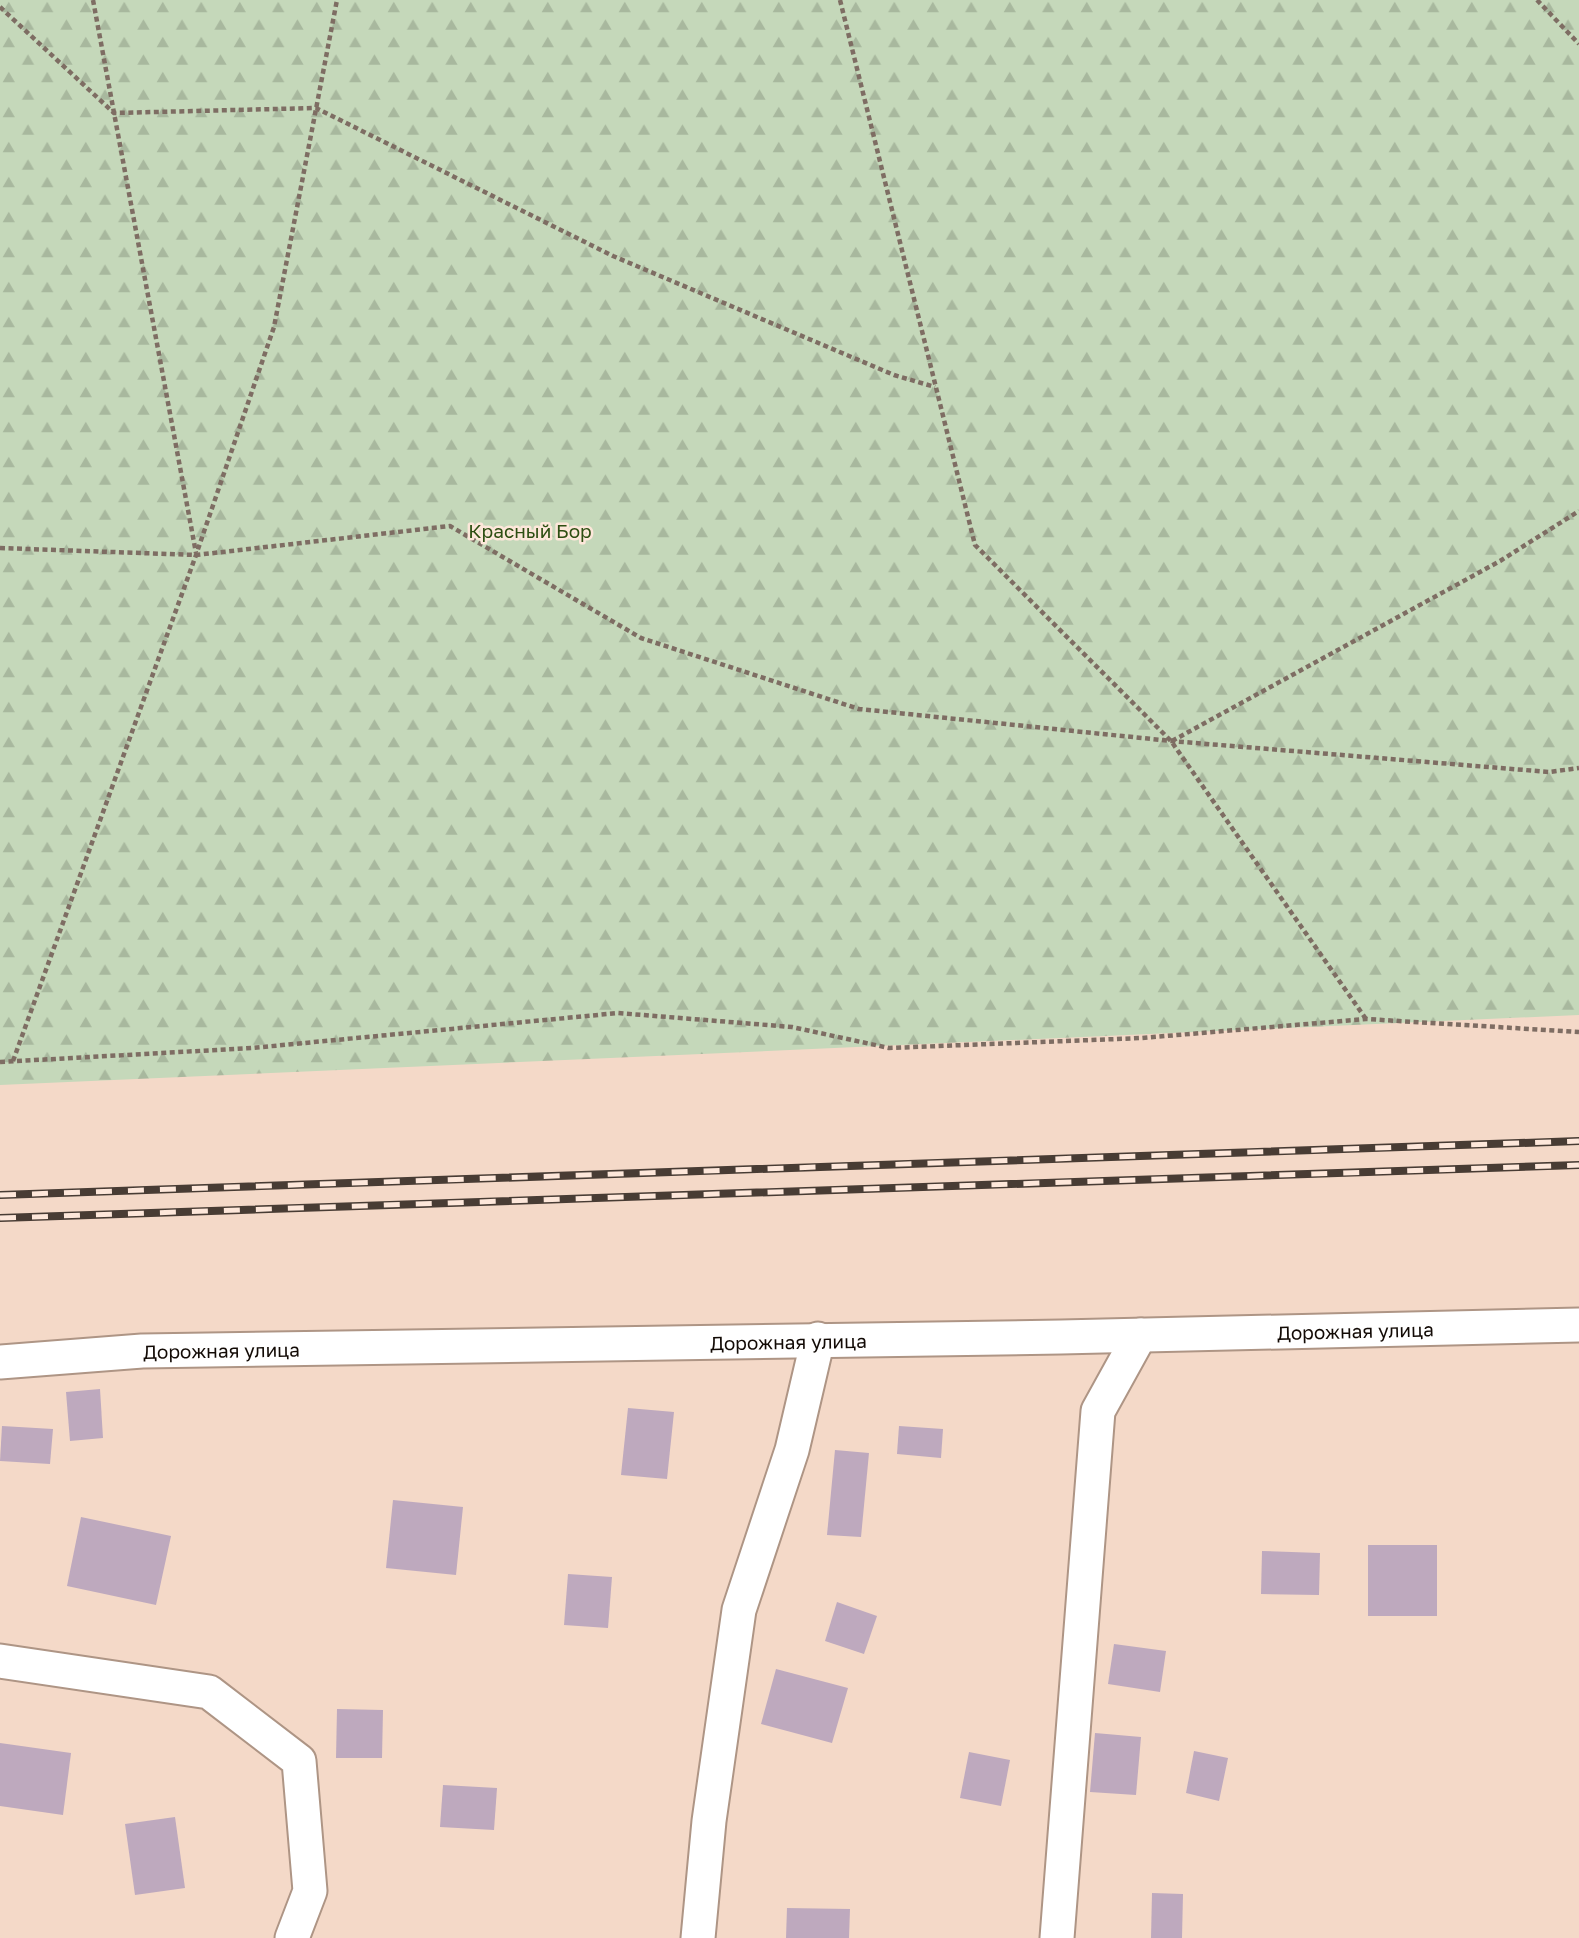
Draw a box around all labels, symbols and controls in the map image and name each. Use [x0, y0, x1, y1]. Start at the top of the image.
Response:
park label: Красный Бор [468, 519, 592, 542]
street label: Дорожная улица [1277, 1317, 1434, 1343]
street label: Дорожная улица [710, 1328, 867, 1354]
street label: Дорожная улица [143, 1337, 300, 1362]

